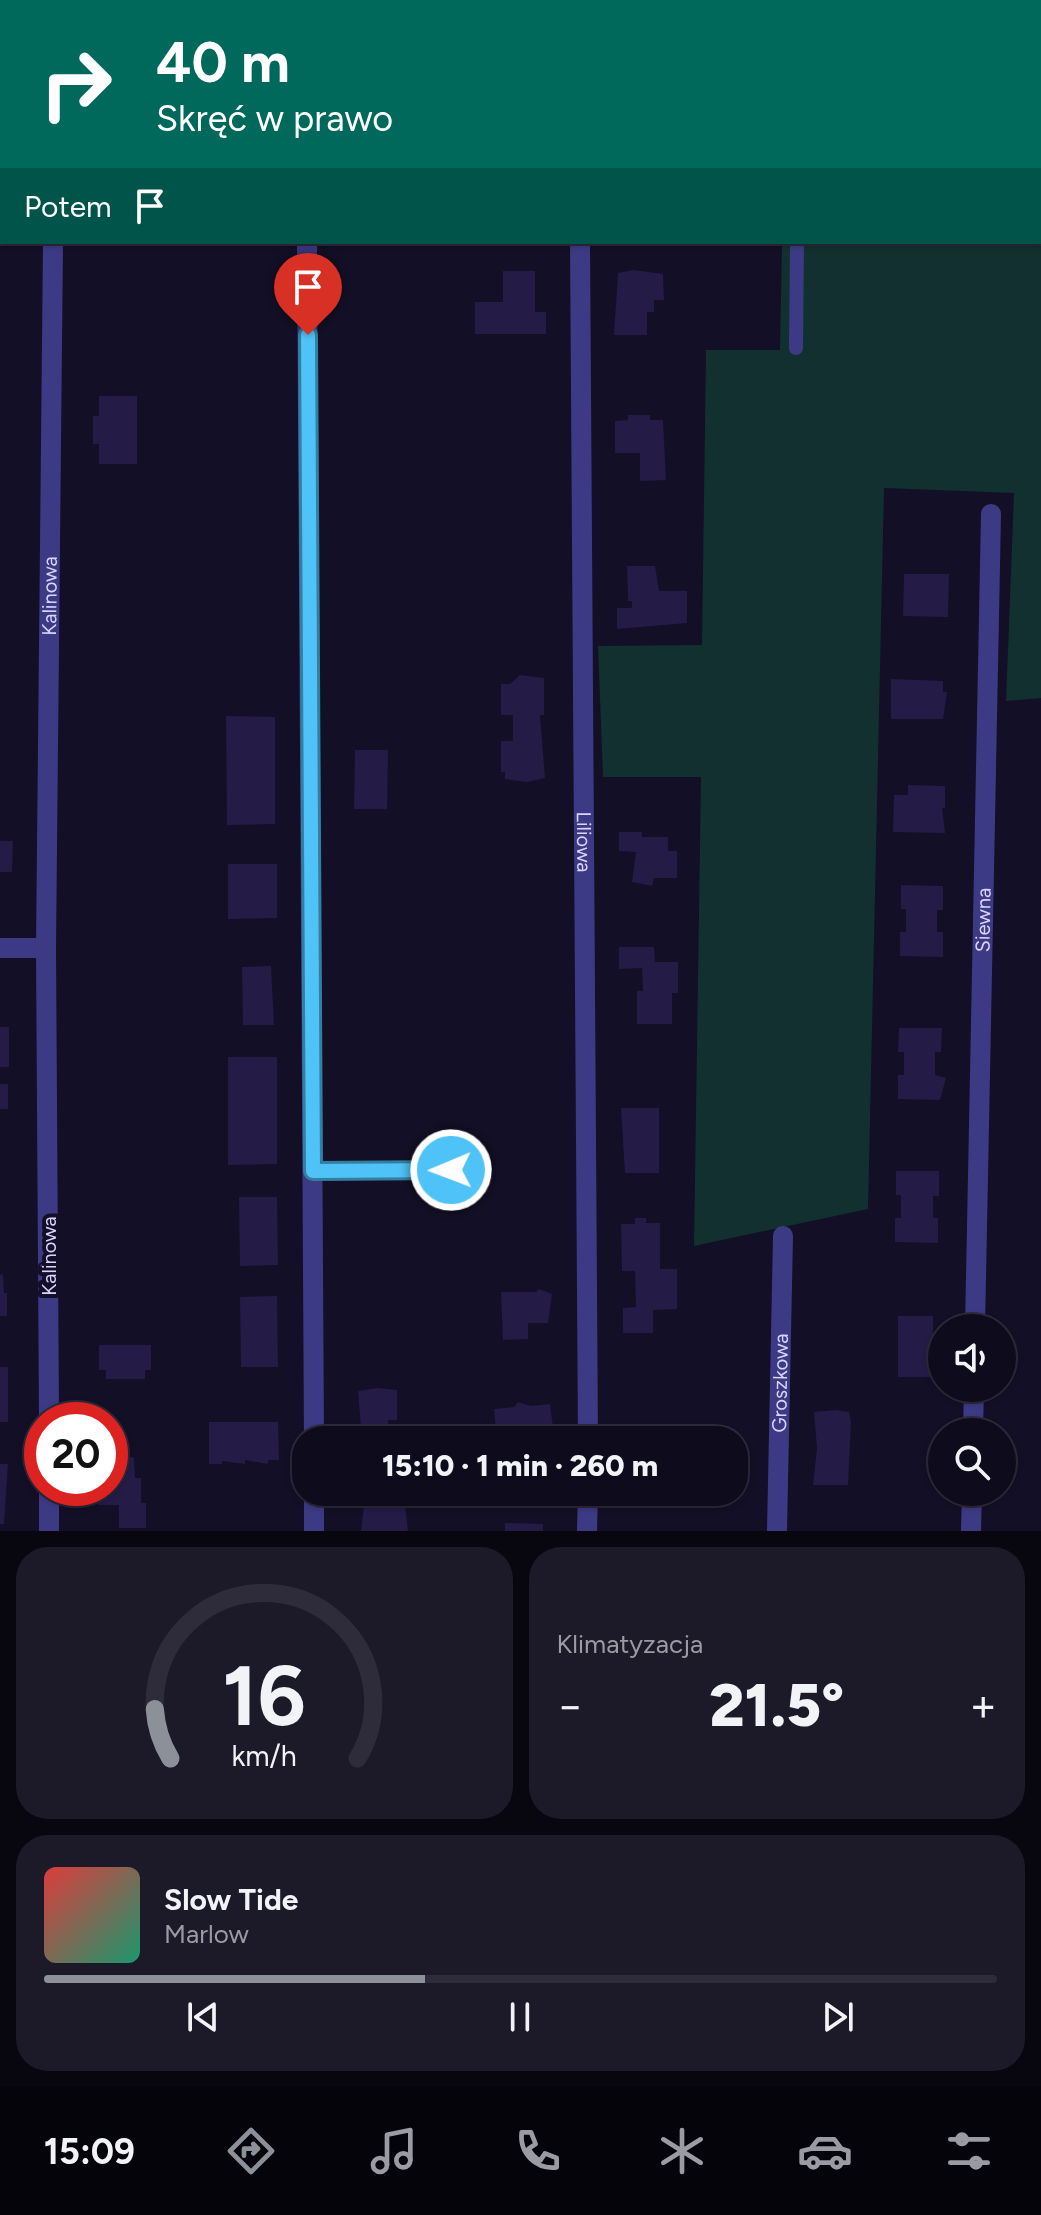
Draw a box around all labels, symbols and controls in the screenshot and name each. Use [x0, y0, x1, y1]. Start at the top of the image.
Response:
text: 40 m [156, 29, 290, 96]
icon: right [24, 32, 128, 136]
text: Skręć w prawo [156, 97, 393, 140]
icon: arrive [128, 184, 172, 228]
text: Potem [24, 188, 112, 225]
pin [274, 253, 342, 335]
icon: arrive [286, 265, 330, 309]
street label: Kalinowa [37, 556, 62, 636]
street label: Liliowa [572, 811, 596, 873]
street label: Siewna [970, 888, 996, 953]
position arrow [409, 1128, 493, 1212]
street label: Kalinowa [37, 1216, 61, 1296]
map controls [928, 1314, 1016, 1506]
button: sound [928, 1314, 1016, 1402]
street label: Groszkowa [767, 1333, 793, 1433]
speed limit sign: 20 [24, 1402, 128, 1506]
button: search [928, 1418, 1016, 1506]
text: 15:10 · 1 min · 260 m [382, 1447, 658, 1484]
text: Klimatyzacja [557, 1628, 703, 1660]
text: 16 [223, 1646, 306, 1746]
text: 21.5° [709, 1669, 844, 1741]
text: − [557, 1679, 584, 1732]
text: + [970, 1679, 997, 1732]
text: km/h [232, 1739, 297, 1773]
text: Slow Tide [164, 1881, 298, 1918]
text: Marlow [164, 1918, 249, 1950]
icon: previous [181, 1995, 225, 2039]
icon: pause [498, 1995, 542, 2039]
icon: next [816, 1995, 860, 2039]
icon: directions [223, 2123, 279, 2179]
icon: music [366, 2123, 422, 2179]
icon: phone [510, 2123, 566, 2179]
icon: climate [654, 2123, 710, 2179]
icon: car [797, 2123, 853, 2179]
icon: filters [941, 2123, 997, 2179]
text: 15:09 [44, 2130, 135, 2173]

